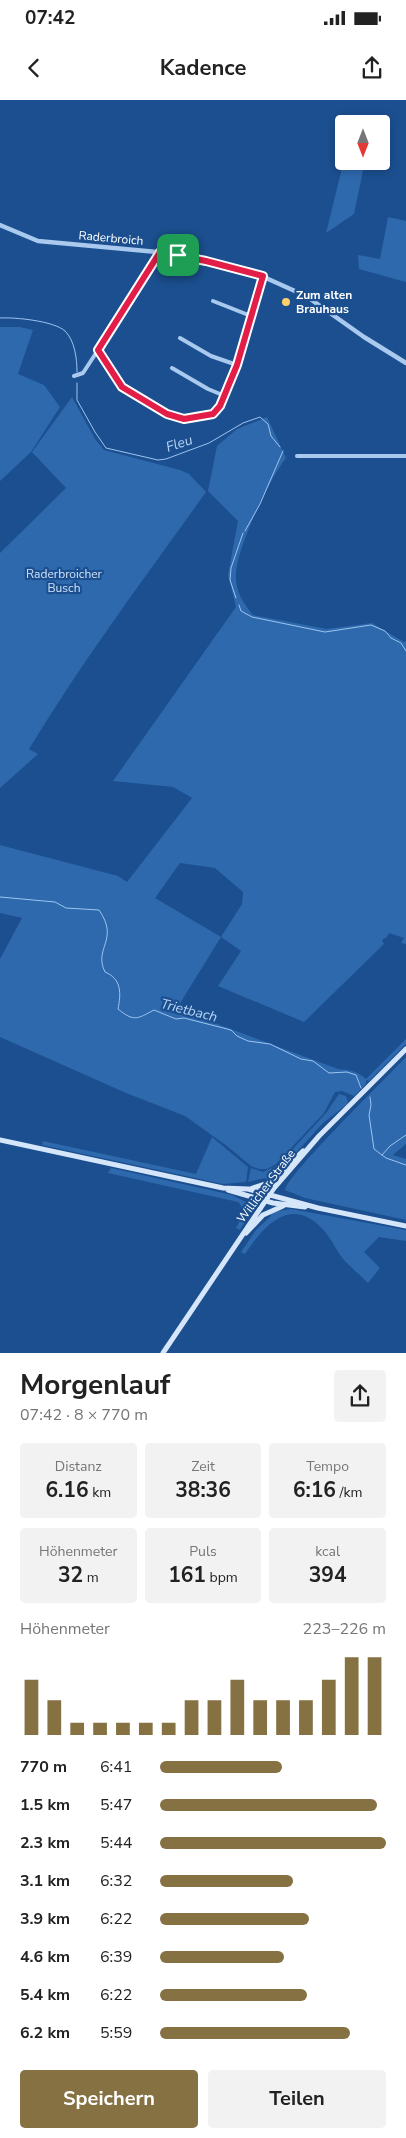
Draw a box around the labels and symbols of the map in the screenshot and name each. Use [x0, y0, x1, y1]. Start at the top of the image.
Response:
north arrow [335, 115, 390, 170]
street label: Raderbroich [78, 227, 144, 249]
pin [157, 234, 199, 276]
place label: Zum alten Brauhaus [296, 287, 352, 317]
marker: Zum alten Brauhaus [280, 296, 292, 308]
water label: Fleu [163, 430, 195, 457]
park label: Raderbroicher Busch [26, 566, 103, 596]
water label: Trietbach [158, 994, 219, 1027]
street label: Willicher Straße [233, 1146, 299, 1226]

